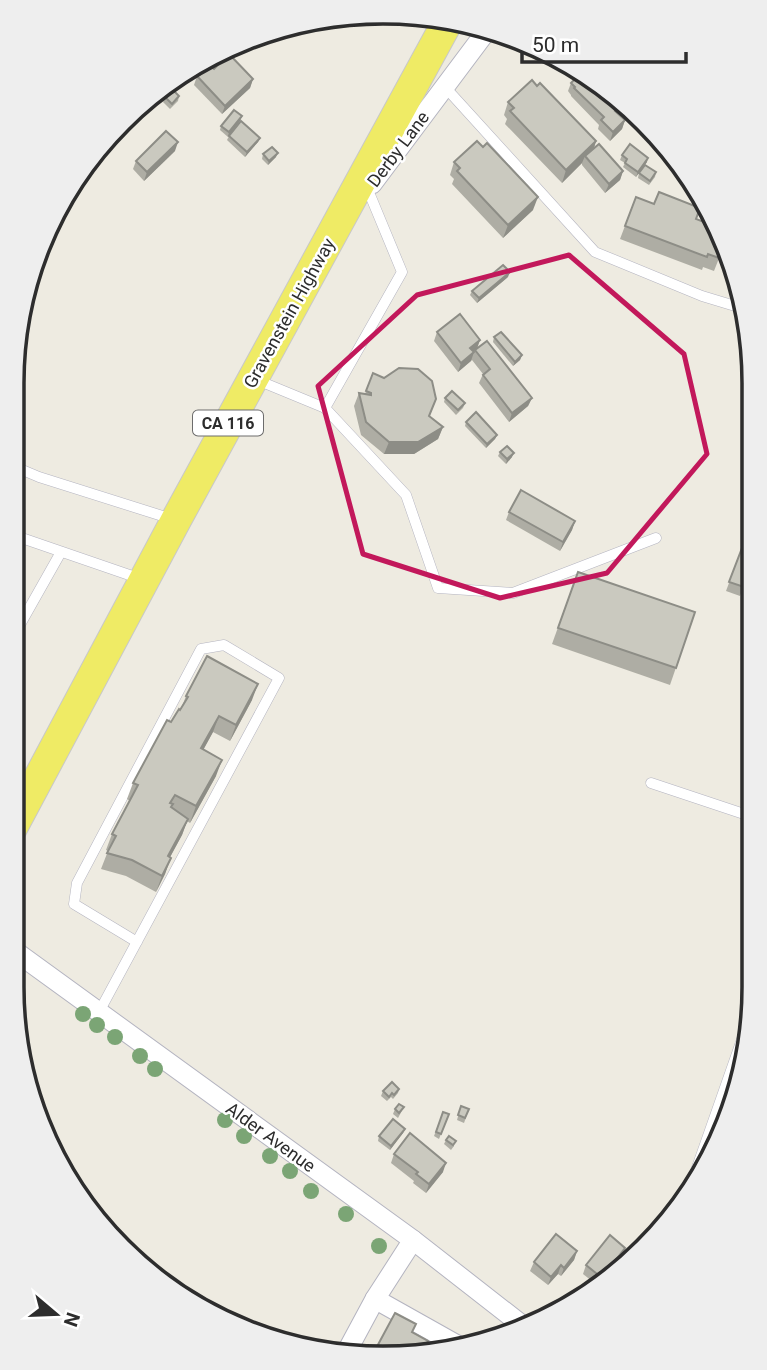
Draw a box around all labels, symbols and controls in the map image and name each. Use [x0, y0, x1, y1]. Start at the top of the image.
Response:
scale bar [522, 21, 686, 65]
text: 50 m [532, 33, 579, 57]
street label: Derby Lane [363, 107, 433, 191]
street label: Gravenstein Highway [239, 234, 339, 392]
road number: CA 116 [193, 410, 263, 436]
street label: Alder Avenue [222, 1098, 320, 1176]
north arrow [21, 1279, 91, 1349]
text: N [59, 1309, 85, 1329]

